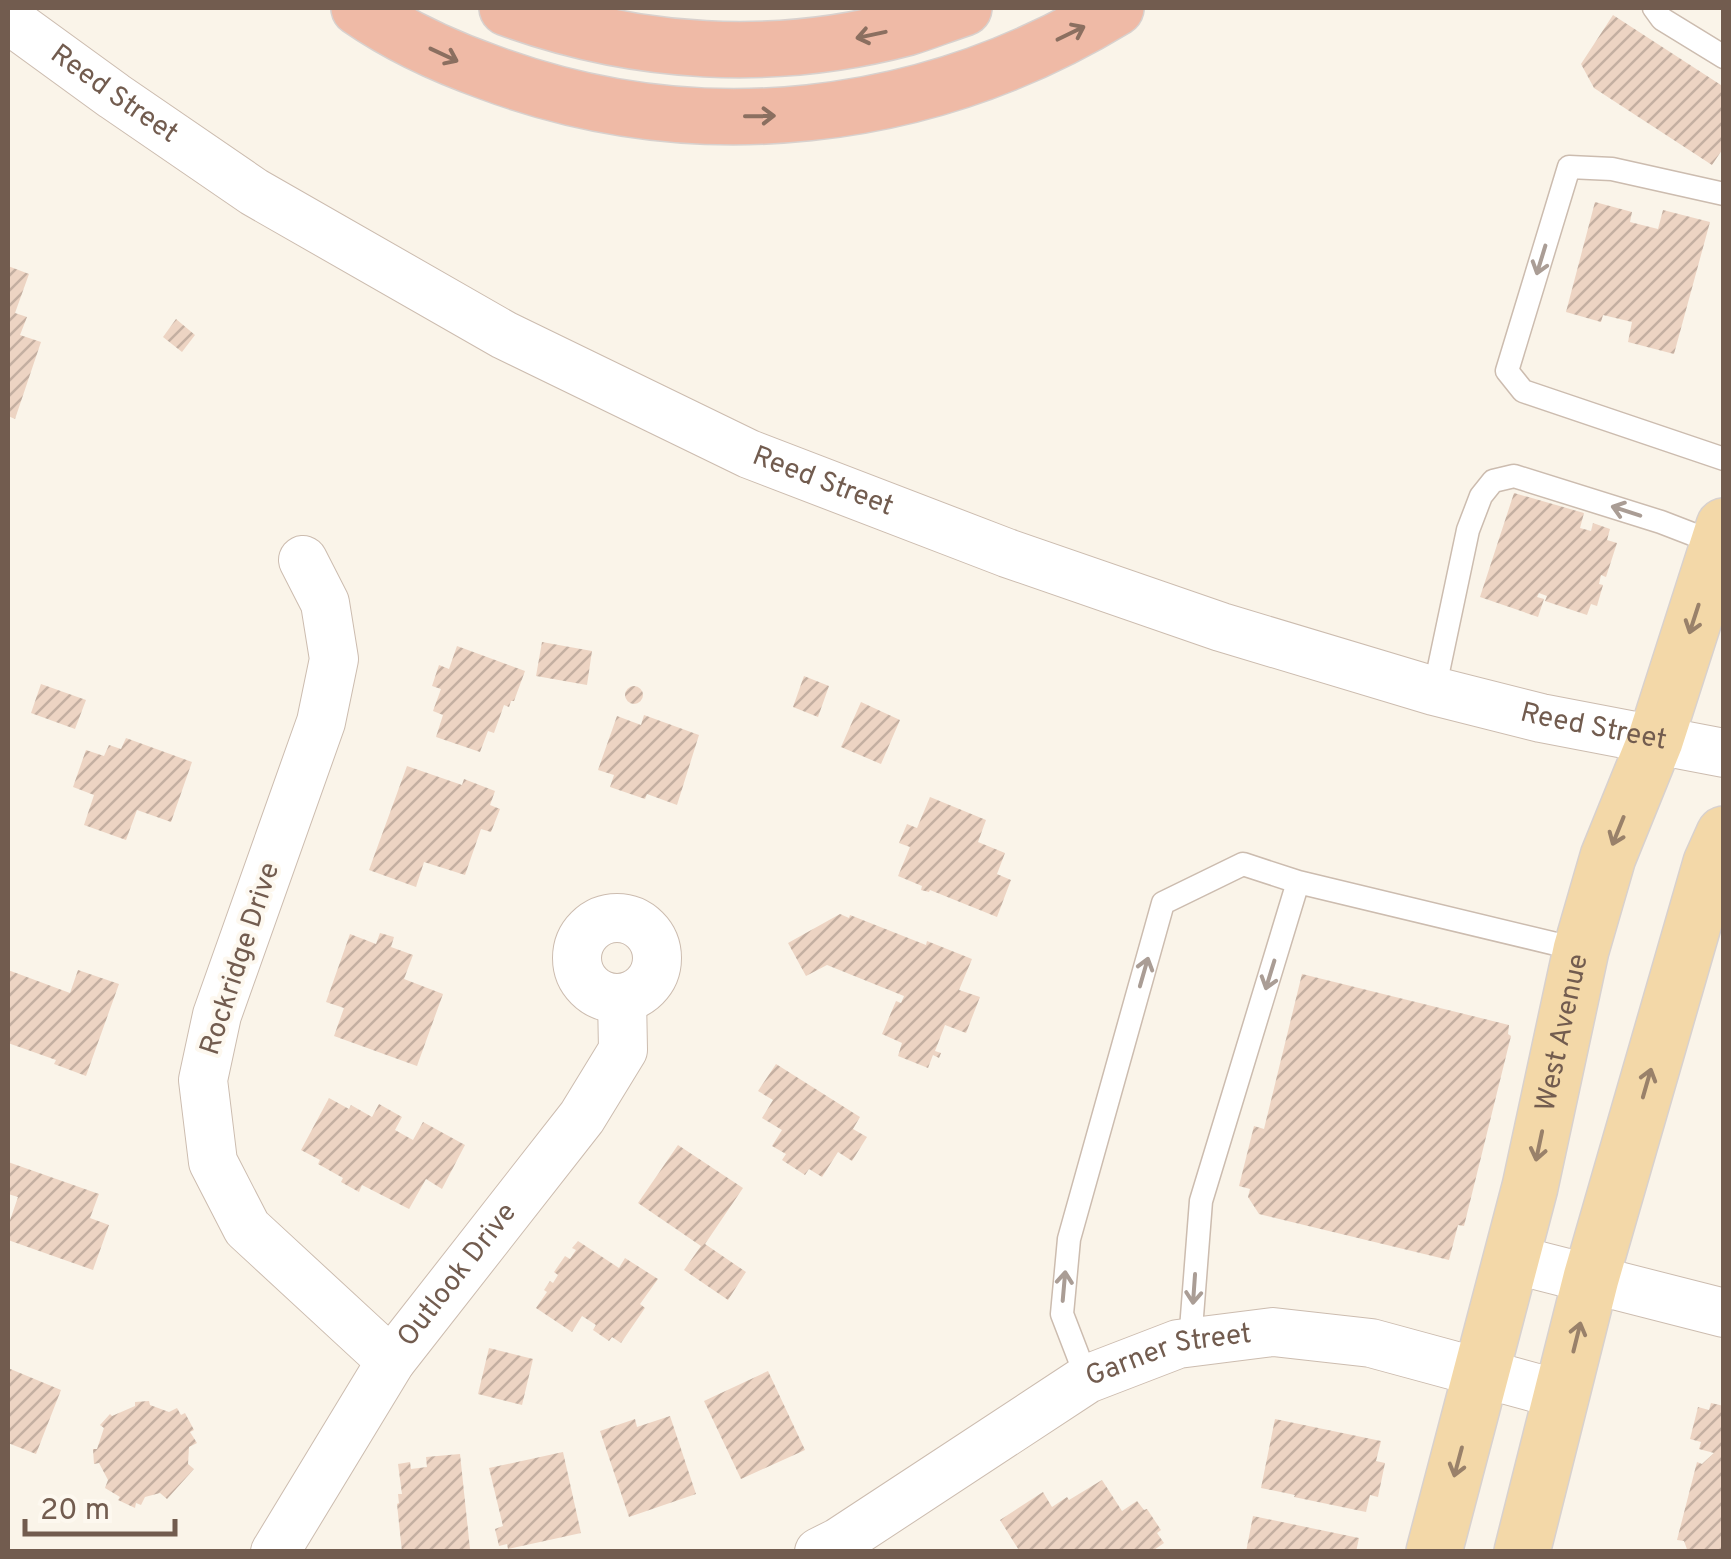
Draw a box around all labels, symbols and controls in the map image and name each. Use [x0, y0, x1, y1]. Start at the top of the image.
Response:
one-way arrow [1056, 23, 1085, 42]
one-way arrow [856, 27, 888, 46]
street label: Reed Street [43, 37, 185, 152]
one-way arrow [428, 46, 458, 65]
one-way arrow [744, 107, 776, 126]
one-way arrow [1531, 244, 1549, 276]
street label: Reed Street [747, 439, 898, 526]
one-way arrow [1611, 500, 1643, 518]
one-way arrow [1683, 603, 1701, 635]
street label: Reed Street [1516, 695, 1670, 760]
one-way arrow [1608, 815, 1626, 846]
street label: Rockridge Drive [193, 858, 289, 1060]
street label: West Avenue [1529, 951, 1598, 1115]
one-way arrow [1136, 957, 1154, 988]
one-way arrow [1260, 959, 1278, 990]
one-way arrow [1639, 1068, 1658, 1099]
one-way arrow [1529, 1129, 1547, 1161]
street label: Outlook Drive [390, 1196, 525, 1355]
one-way arrow [1055, 1271, 1074, 1303]
one-way arrow [1185, 1273, 1204, 1305]
street label: Garner Street [1081, 1317, 1254, 1396]
one-way arrow [1568, 1322, 1587, 1353]
one-way arrow [1447, 1446, 1466, 1477]
scale bar [25, 1474, 175, 1536]
text: 20 m [40, 1493, 110, 1530]

